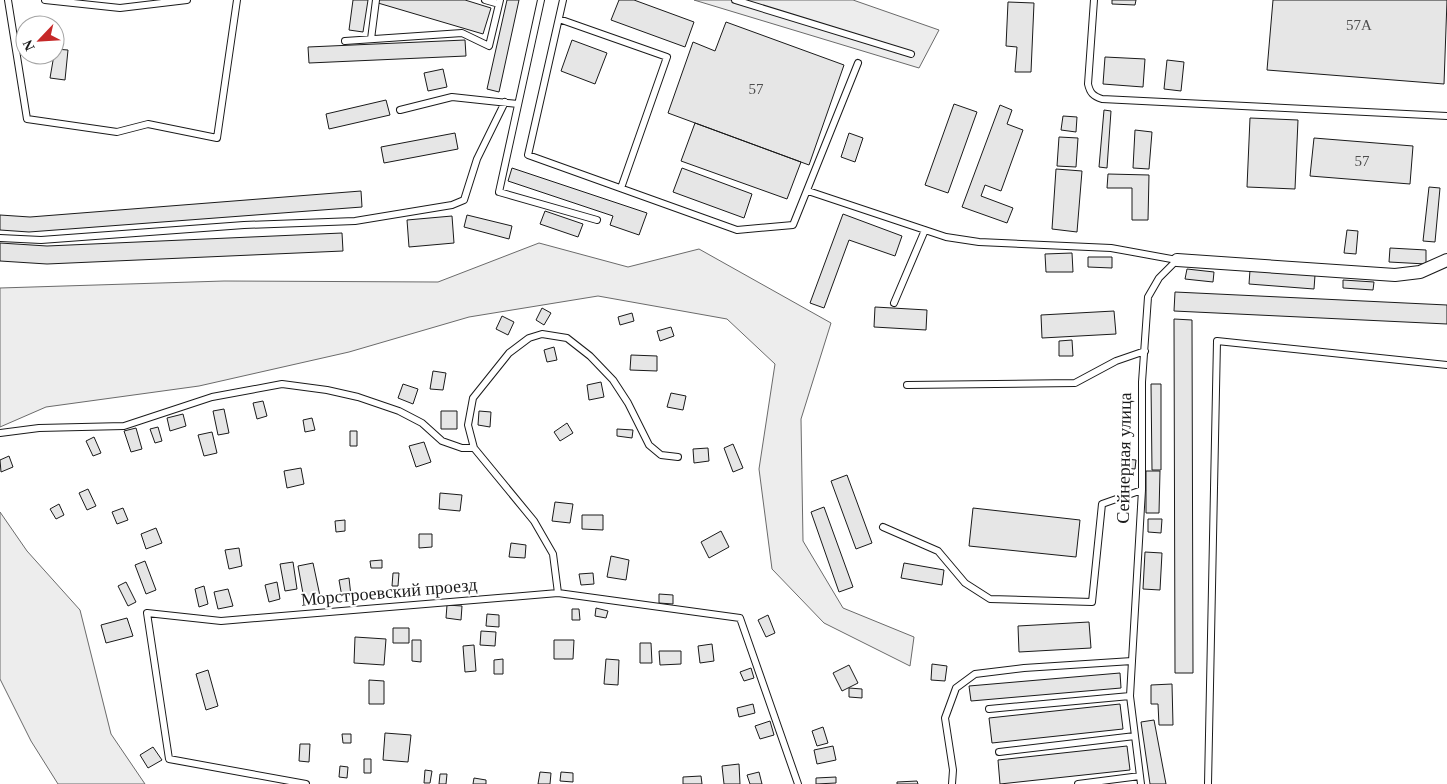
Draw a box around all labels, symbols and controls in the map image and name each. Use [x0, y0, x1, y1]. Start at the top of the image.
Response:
north arrow [15, 15, 65, 65]
house number: 57А [1346, 17, 1372, 33]
text: N [20, 38, 38, 53]
house number: 57 [749, 81, 764, 97]
house number: 57 [1355, 153, 1370, 169]
street label: Сейнерная улица [1113, 392, 1135, 524]
street label: Морстроевский проезд [300, 574, 478, 610]

